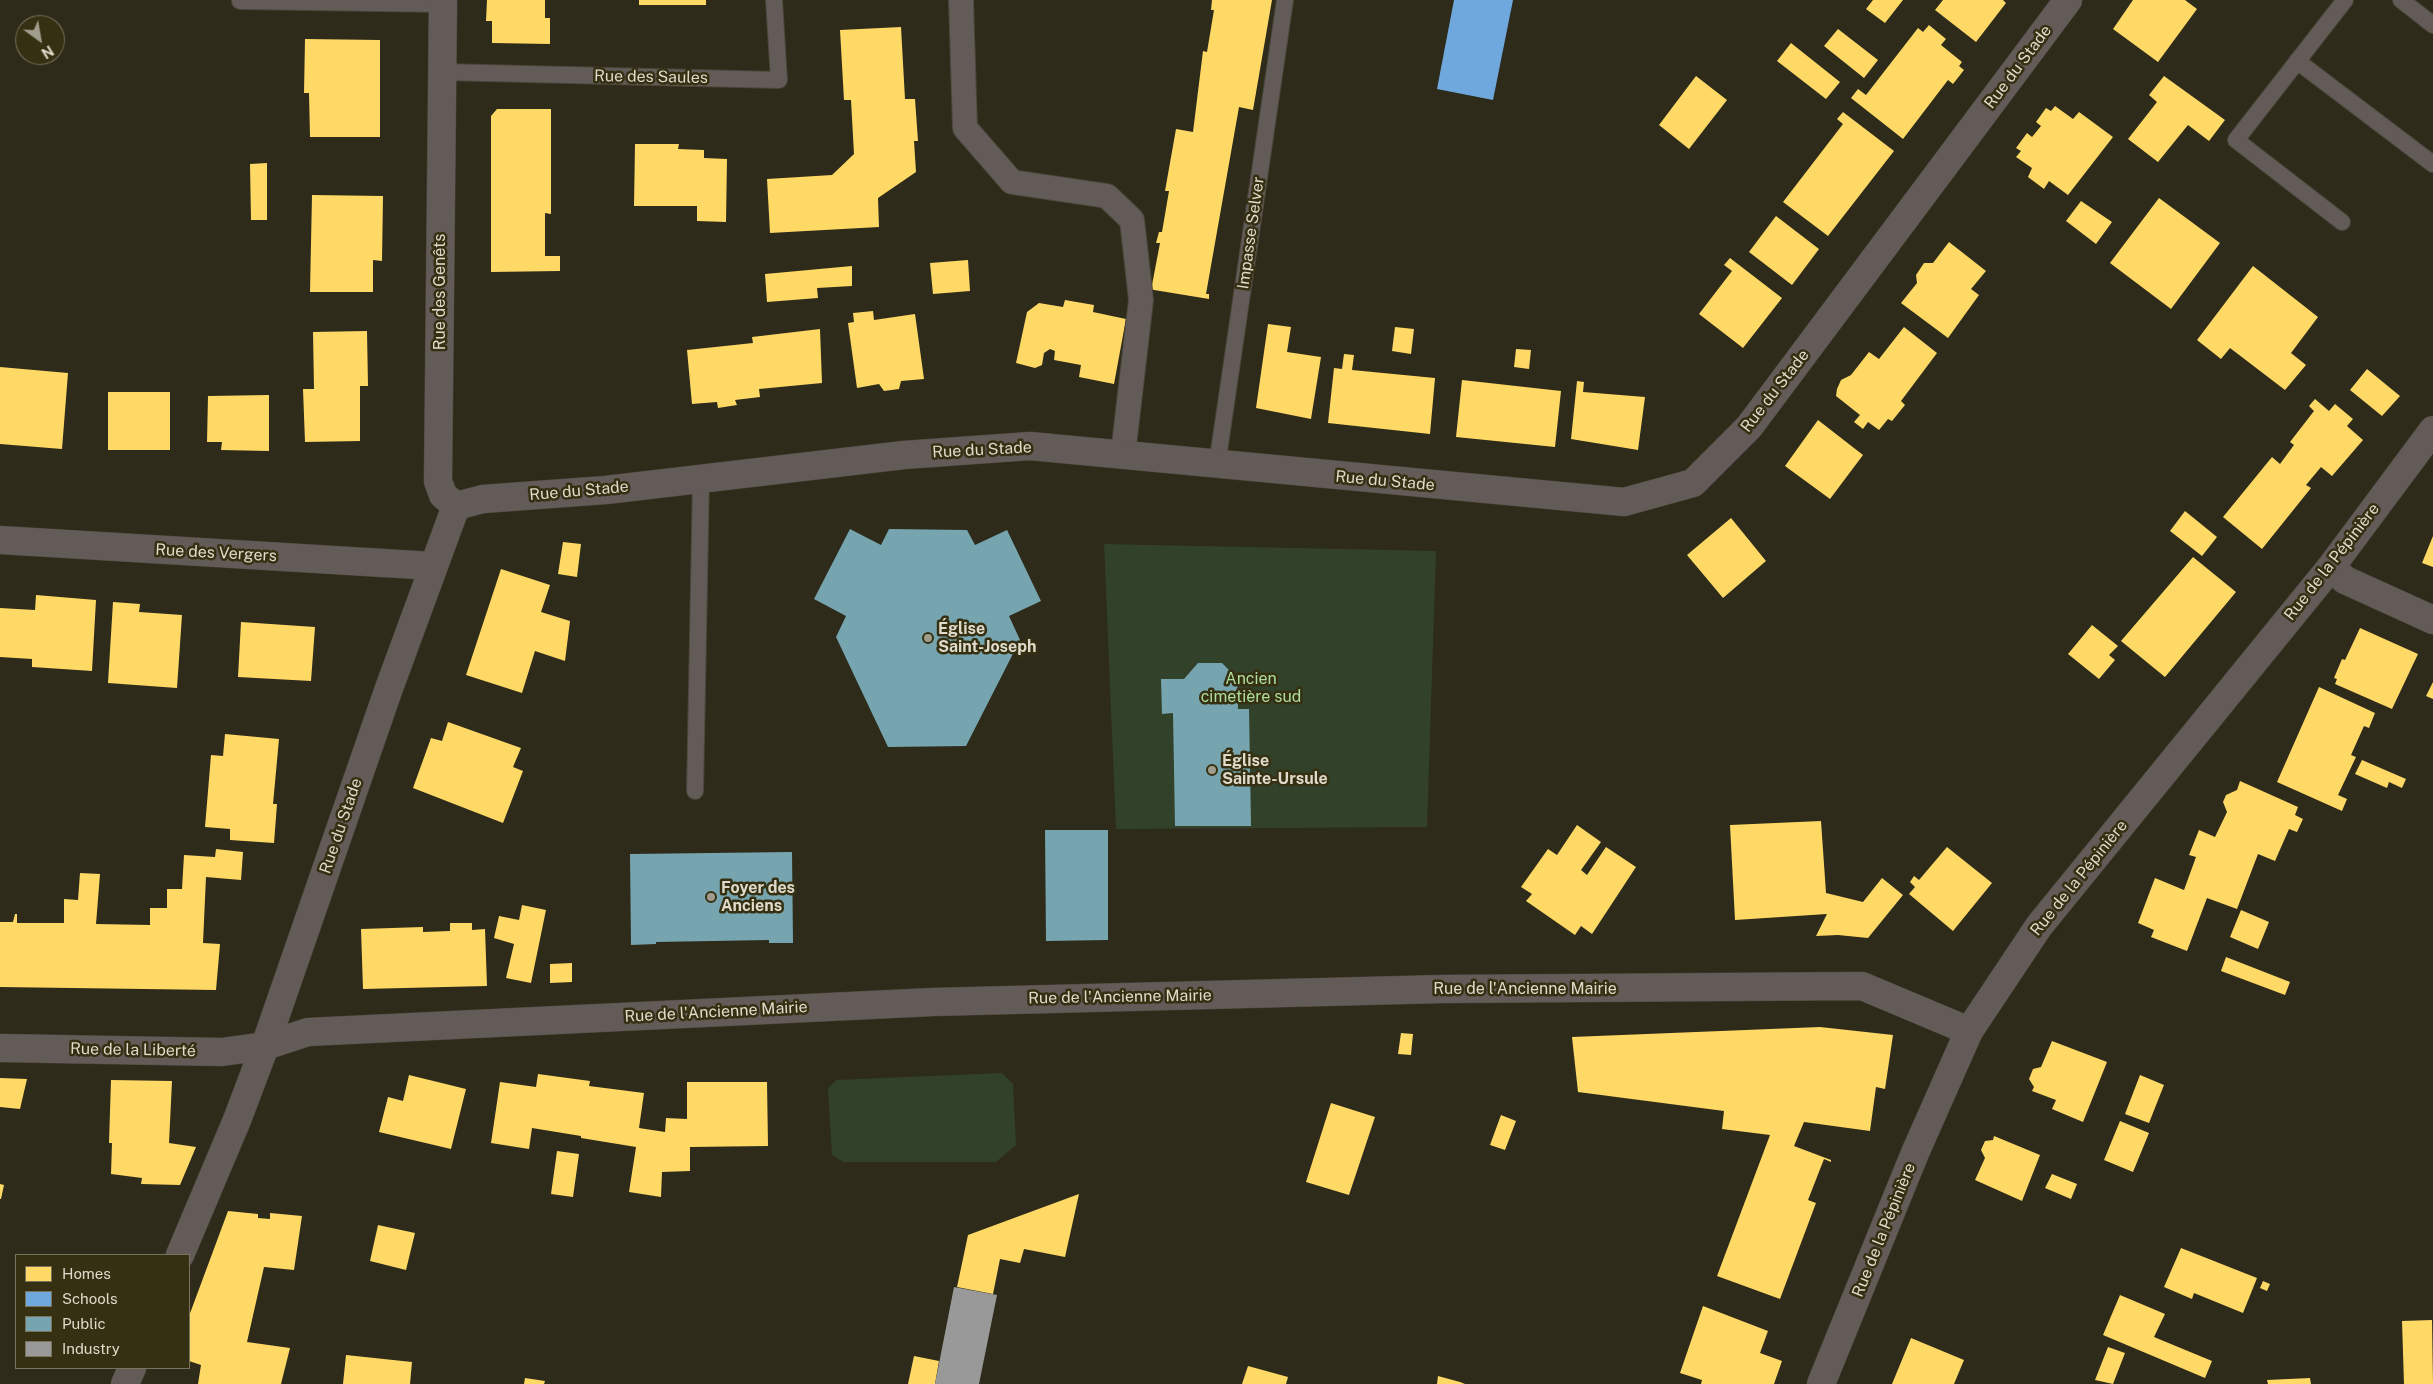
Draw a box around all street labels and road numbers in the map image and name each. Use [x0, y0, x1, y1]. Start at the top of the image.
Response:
street label: Rue du Stade [1980, 21, 2056, 113]
street label: Rue des Saules [594, 66, 708, 88]
street label: Impasse Selver [1234, 176, 1268, 290]
street label: Rue des Genêts [430, 234, 450, 350]
street label: Rue du Stade [1737, 346, 1813, 436]
street label: Rue du Stade [932, 438, 1032, 462]
street label: Rue du Stade [1335, 467, 1435, 495]
street label: Rue du Stade [529, 477, 629, 505]
street label: Rue de la Pépinière [2280, 500, 2384, 624]
street label: Rue des Vergers [155, 540, 277, 566]
street label: Rue du Stade [316, 776, 366, 876]
street label: Rue de la Pépinière [2027, 816, 2131, 940]
street label: Rue de l'Ancienne Mairie [1433, 979, 1617, 999]
street label: Rue de l'Ancienne Mairie [1028, 986, 1212, 1008]
street label: Rue de l'Ancienne Mairie [624, 998, 808, 1026]
street label: Rue de la Liberté [70, 1039, 196, 1061]
street label: Rue de la Pépinière [1848, 1160, 1920, 1300]

